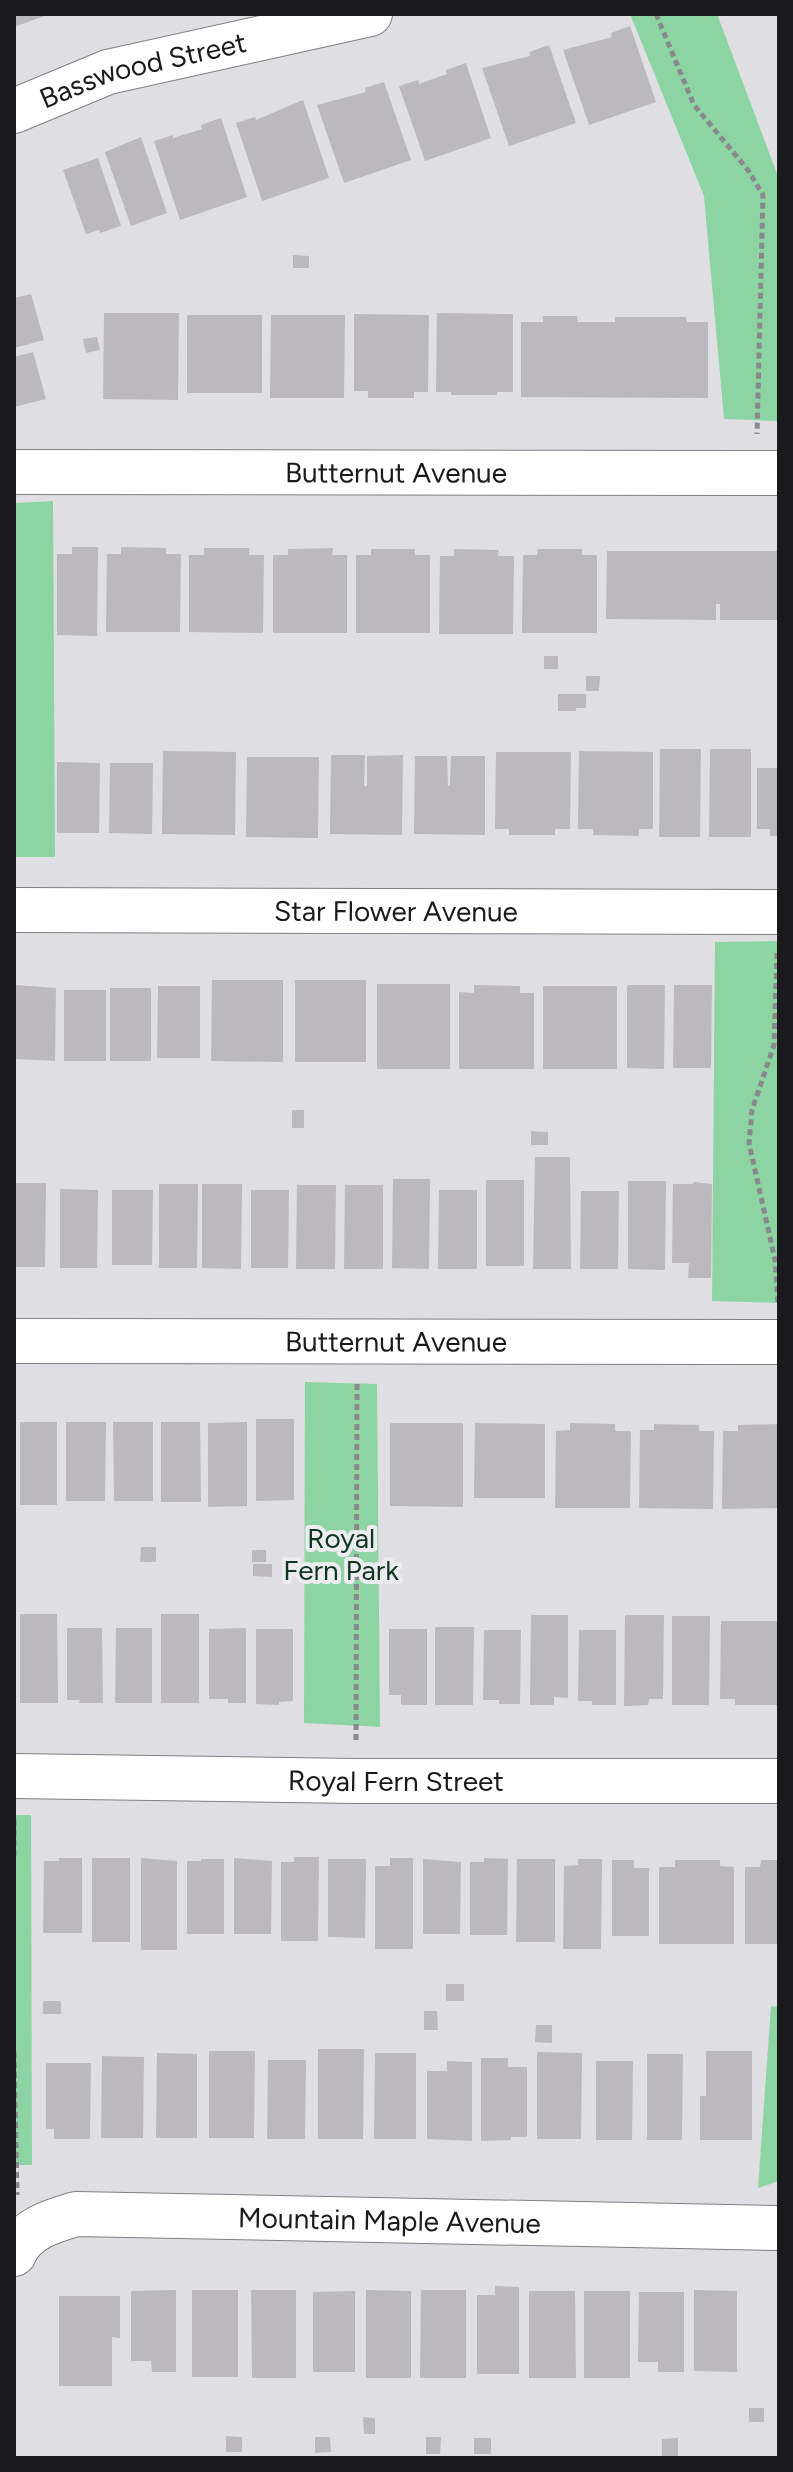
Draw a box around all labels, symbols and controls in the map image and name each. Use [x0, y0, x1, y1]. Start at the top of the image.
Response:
street label: Basswood Street [35, 25, 249, 115]
street label: Butternut Avenue [285, 455, 507, 490]
street label: Star Flower Avenue [274, 894, 518, 928]
street label: Butternut Avenue [285, 1324, 507, 1359]
park label: Royal Fern Park [283, 1521, 399, 1587]
street label: Royal Fern Street [288, 1763, 504, 1798]
street label: Mountain Maple Avenue [238, 2200, 541, 2240]

